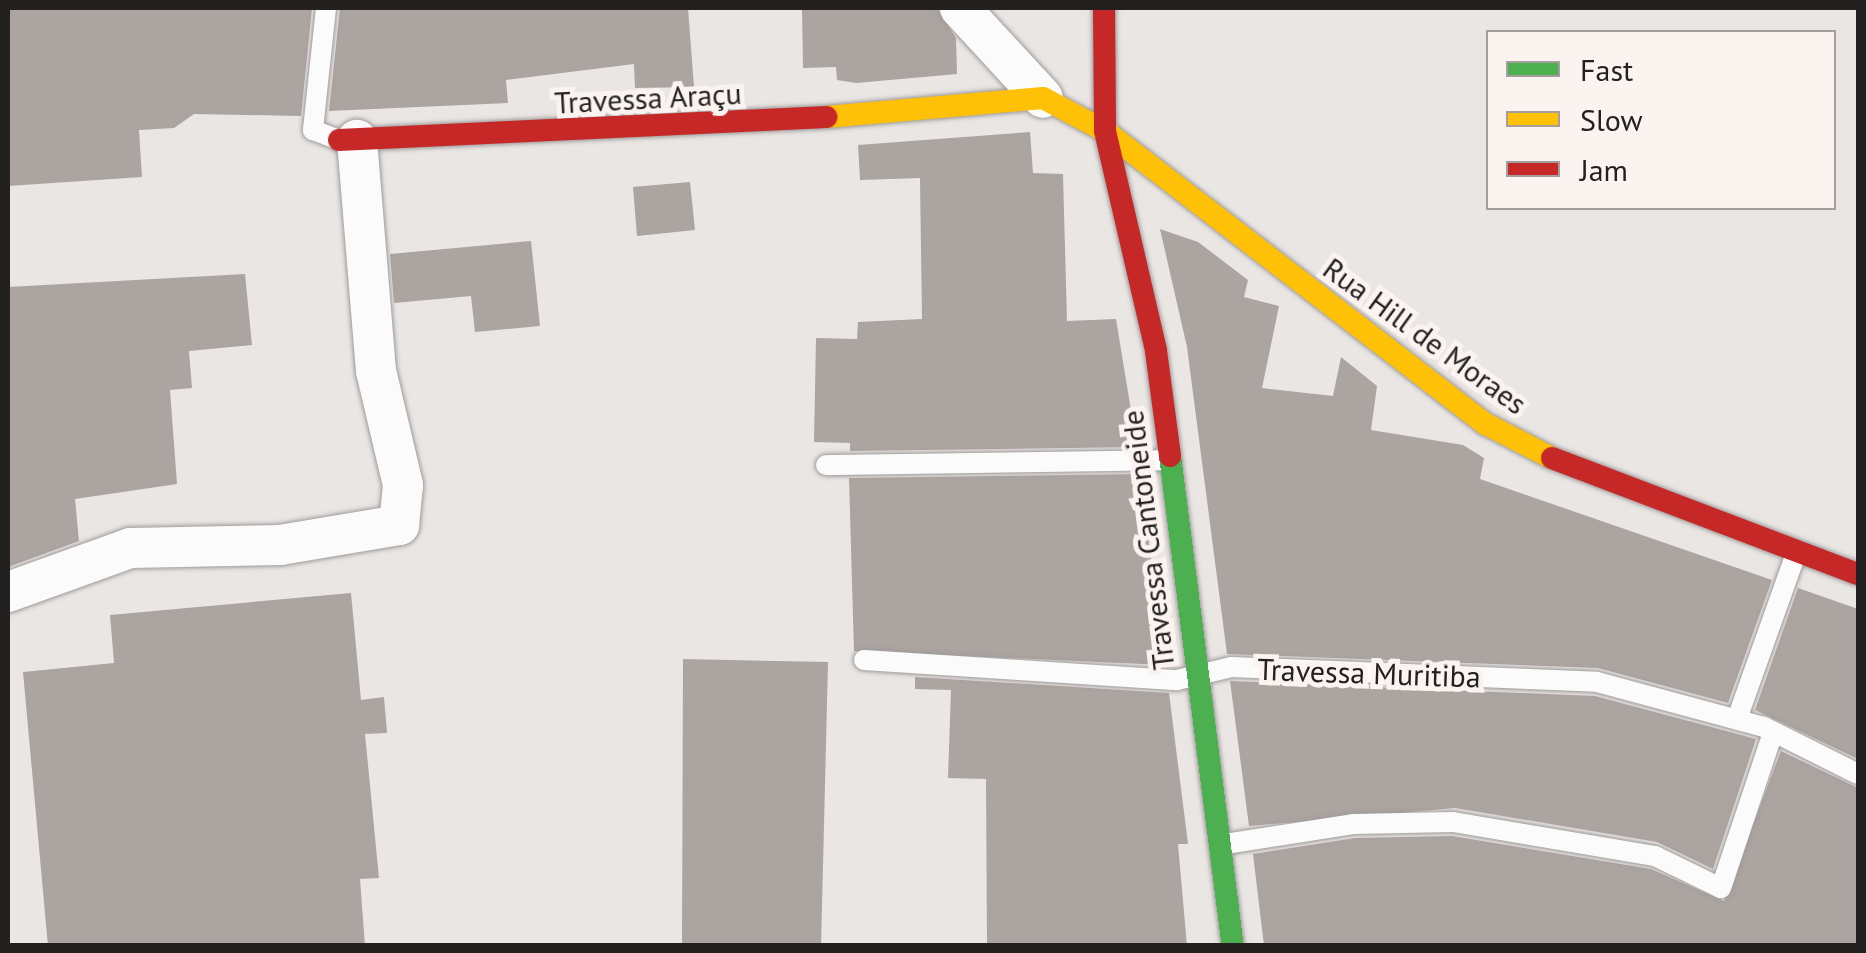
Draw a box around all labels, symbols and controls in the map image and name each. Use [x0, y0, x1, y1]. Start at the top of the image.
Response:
legend [1486, 30, 1836, 210]
text: Fast [1580, 50, 1633, 89]
street label: Travessa Araçu [553, 75, 743, 121]
text: Slow [1580, 100, 1643, 139]
text: Jam [1580, 150, 1628, 189]
street label: Rua Hill de Moraes [1316, 250, 1534, 422]
street label: Travessa Cantoneide [1114, 408, 1182, 672]
street label: Travessa Muritiba [1257, 651, 1481, 695]

